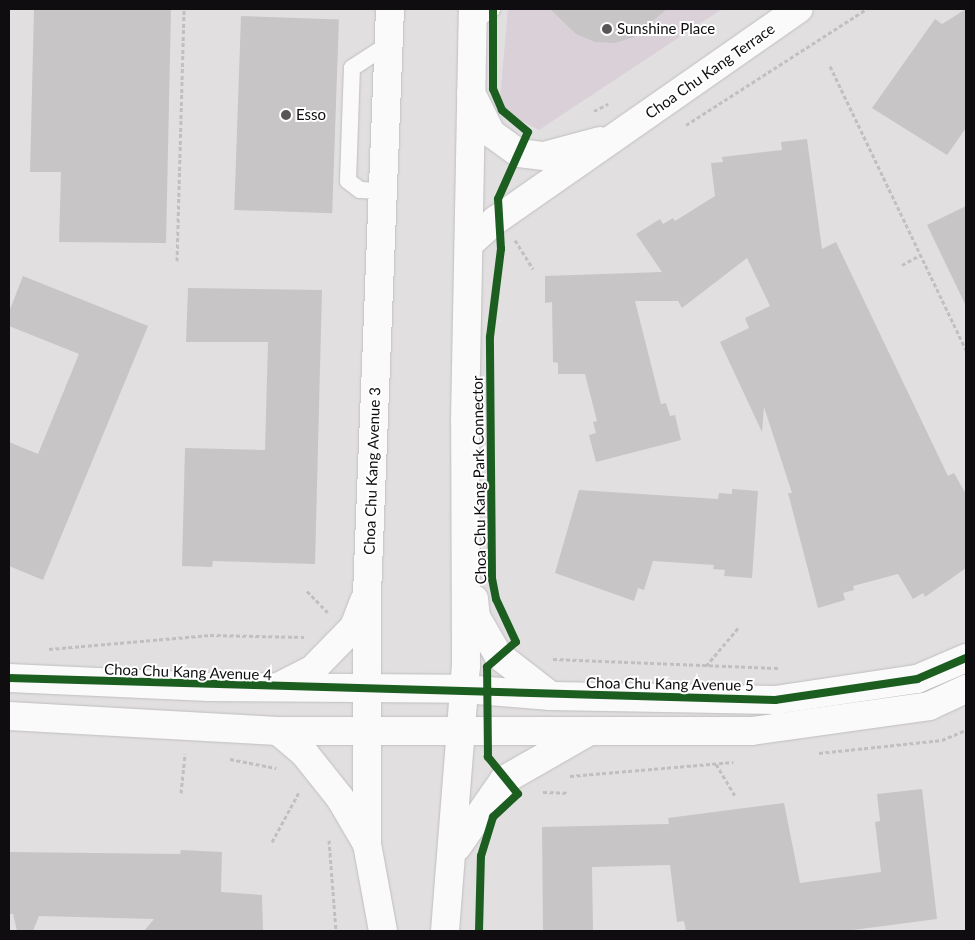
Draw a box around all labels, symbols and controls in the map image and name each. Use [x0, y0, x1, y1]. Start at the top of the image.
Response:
street label: Choa Chu Kang Terrace [642, 19, 778, 123]
place label: Sunshine Place [617, 20, 715, 38]
marker: Sunshine Place [601, 23, 613, 35]
place label: Esso [296, 106, 326, 124]
marker: Esso [280, 109, 292, 121]
street label: Choa Chu Kang Park Connector [468, 375, 490, 585]
street label: Choa Chu Kang Avenue 3 [360, 387, 384, 555]
street label: Choa Chu Kang Avenue 4 [104, 660, 272, 684]
street label: Choa Chu Kang Avenue 5 [586, 674, 754, 694]

